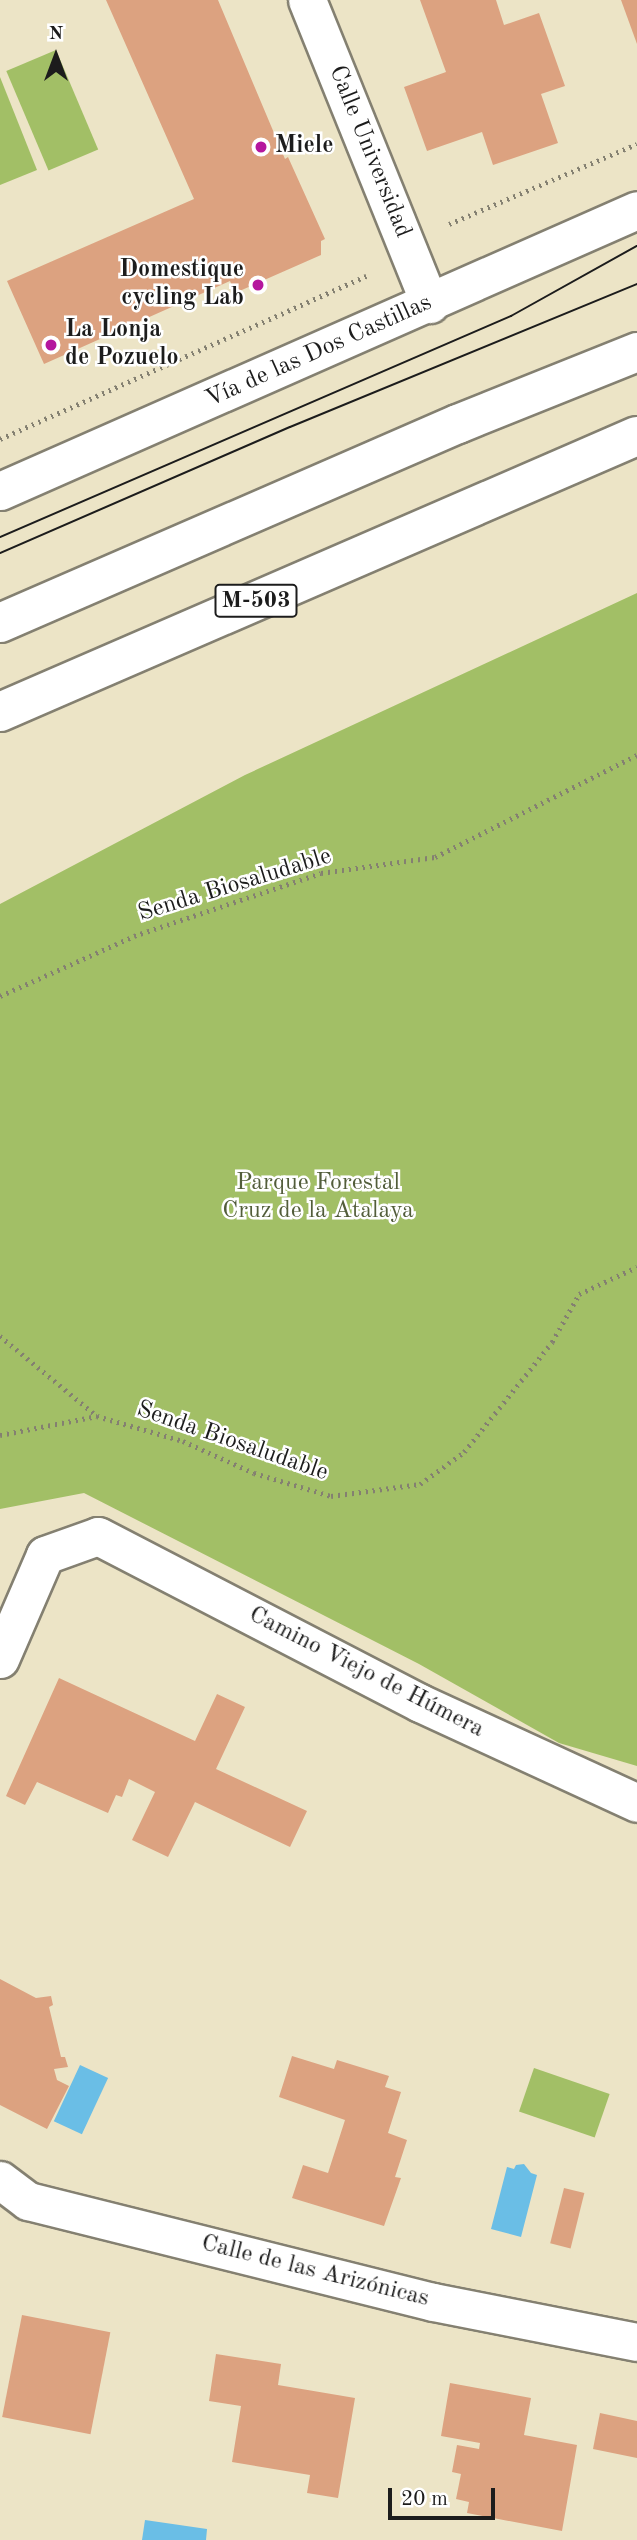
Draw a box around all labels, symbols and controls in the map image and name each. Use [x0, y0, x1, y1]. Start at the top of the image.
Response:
north arrow [21, 21, 91, 91]
text: N [49, 25, 63, 44]
street label: Calle Universidad [321, 62, 417, 242]
place label: Miele [275, 133, 334, 161]
marker: Miele [253, 139, 269, 155]
place label: Domestique cycling Lab [119, 257, 244, 313]
marker: Domestique cycling Lab [250, 277, 266, 293]
street label: Vía de las Dos Castillas [201, 289, 437, 415]
place label: La Lonja de Pozuelo [65, 317, 179, 373]
marker: La Lonja de Pozuelo [43, 337, 59, 353]
road number: M-503 [214, 582, 298, 621]
street label: Senda Biosaludable [135, 843, 335, 929]
park label: Parque Forestal Cruz de la Atalaya [222, 1170, 414, 1226]
street label: Senda Biosaludable [132, 1396, 332, 1488]
street label: Camino Viejo de Húmera [244, 1601, 488, 1745]
street label: Calle de las Arizónicas [198, 2230, 432, 2314]
scale bar [392, 2474, 499, 2518]
text: 20 m [401, 2489, 448, 2510]

